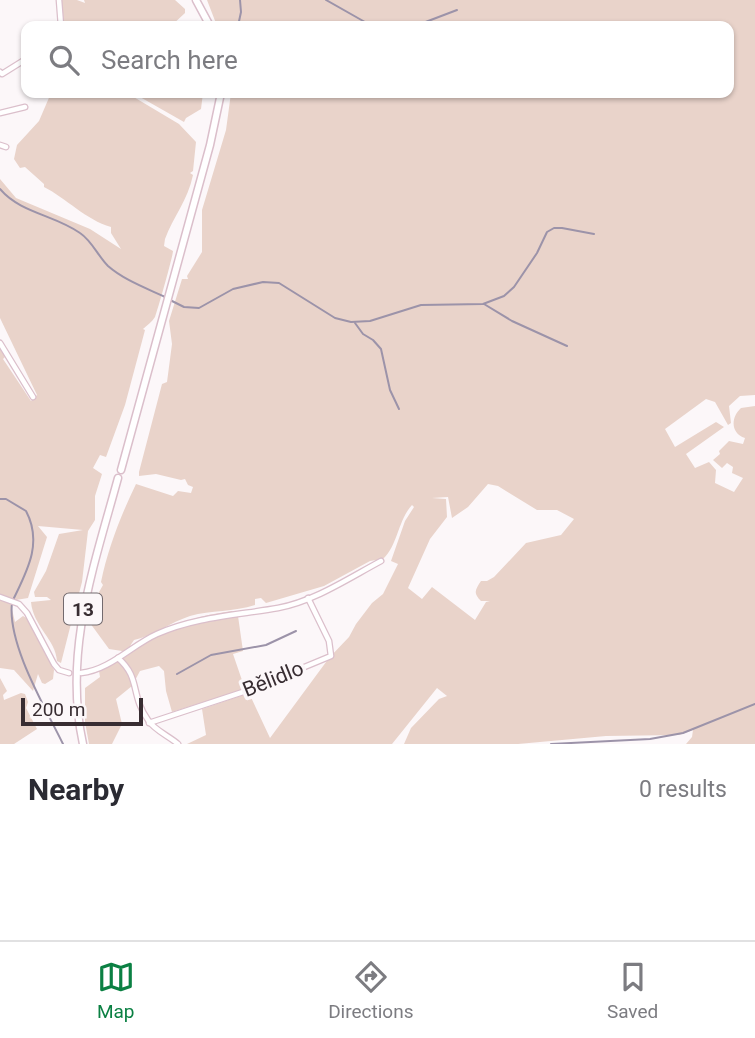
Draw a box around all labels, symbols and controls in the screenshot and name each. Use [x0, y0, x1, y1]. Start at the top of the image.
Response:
search box [21, 21, 734, 98]
icon: search [45, 41, 83, 79]
text: Search here [101, 45, 238, 75]
road number: 13 [64, 594, 102, 624]
street label: Bělidlo [239, 656, 307, 702]
scale bar [21, 695, 144, 727]
text: 200 m [32, 698, 85, 721]
text: Nearby [28, 772, 124, 807]
text: 0 results [639, 776, 727, 803]
tab: Map [97, 958, 135, 1023]
tab: Directions [328, 958, 413, 1023]
tab: Saved [607, 958, 658, 1023]

